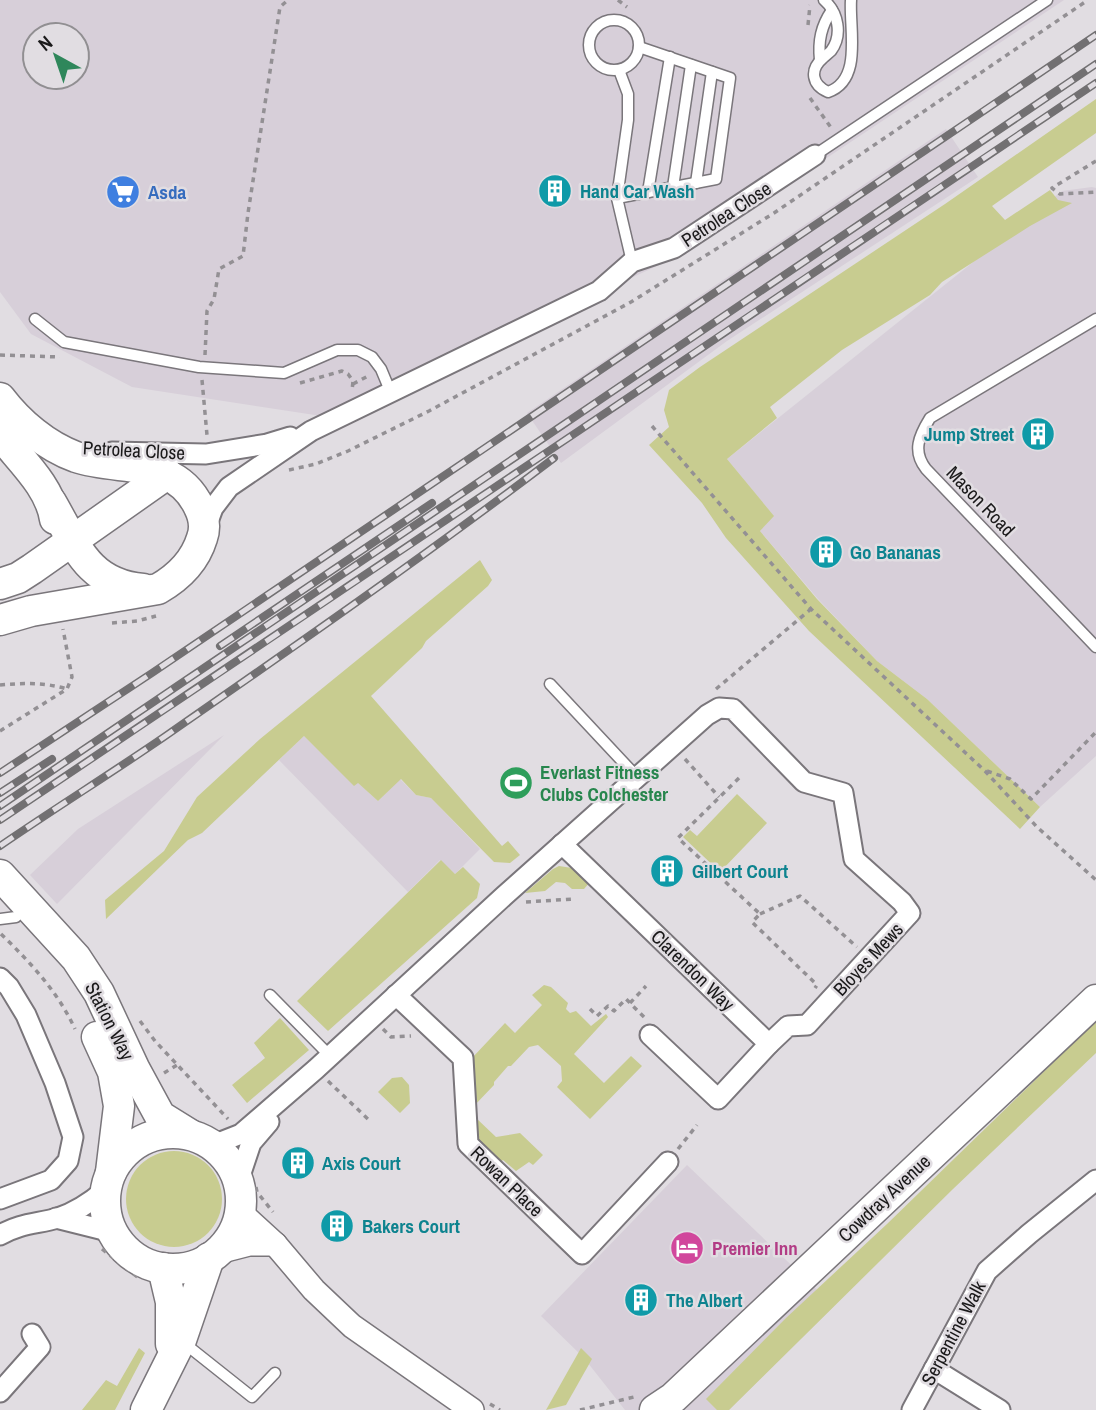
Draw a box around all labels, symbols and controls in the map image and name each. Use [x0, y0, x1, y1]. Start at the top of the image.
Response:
north arrow [21, 21, 91, 91]
text: N [32, 29, 58, 57]
building icon: Hand Car Wash [536, 172, 574, 210]
supermarket icon: Asda [104, 173, 142, 211]
street label: Petrolea Close [676, 175, 776, 253]
place label: Hand Car Wash [580, 178, 695, 204]
place label: Asda [148, 179, 186, 205]
building icon: Jump Street [1019, 415, 1057, 453]
place label: Jump Street [924, 421, 1014, 447]
street label: Petrolea Close [82, 434, 186, 466]
street label: Mason Road [941, 460, 1021, 542]
building icon: Go Bananas [807, 533, 845, 571]
place label: Go Bananas [850, 539, 941, 565]
place label: Everlast Fitness Clubs Colchester [540, 759, 668, 807]
sports icon: Everlast Fitness Clubs Colchester [497, 764, 535, 802]
building icon: Gilbert Court [648, 852, 686, 890]
place label: Gilbert Court [692, 858, 788, 884]
street label: Bloyes Mews [827, 916, 909, 1001]
street label: Clarendon Way [646, 924, 741, 1017]
street label: Station Way [79, 978, 141, 1065]
street label: Rowan Place [465, 1140, 549, 1222]
building icon: Axis Court [279, 1144, 317, 1182]
street label: Cowdray Avenue [832, 1148, 936, 1248]
place label: Axis Court [322, 1150, 401, 1176]
building icon: Bakers Court [318, 1207, 356, 1245]
place label: Bakers Court [362, 1213, 460, 1239]
hotel icon: Premier Inn [668, 1229, 706, 1267]
place label: Premier Inn [712, 1235, 798, 1261]
street label: Serpentine Walk [915, 1276, 991, 1390]
building icon: The Albert [622, 1281, 660, 1319]
place label: The Albert [666, 1287, 742, 1313]

